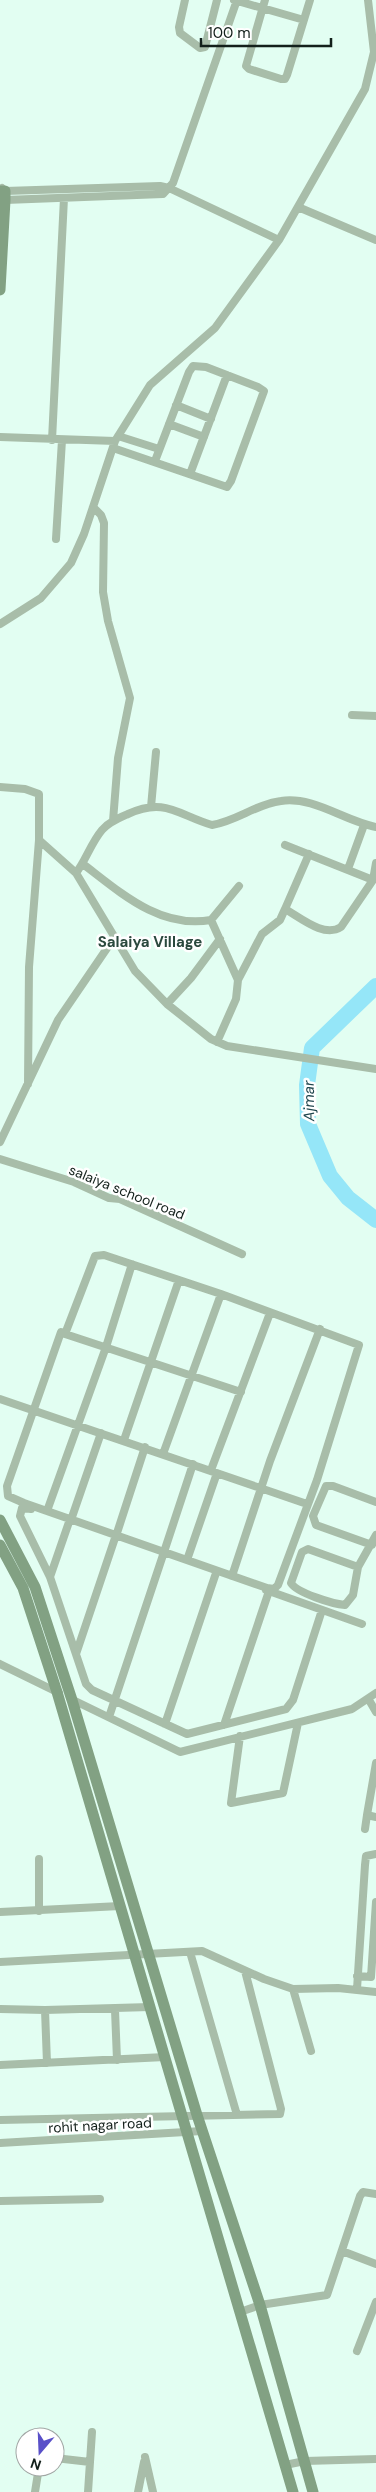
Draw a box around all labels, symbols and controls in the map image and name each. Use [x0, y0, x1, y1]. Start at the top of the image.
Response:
scale bar [201, 15, 331, 47]
text: 100 m [208, 23, 251, 43]
district label: Salaiya Village [98, 932, 202, 952]
water label: Ajmar [299, 1080, 319, 1123]
street label: salaiya school road [66, 1161, 188, 1223]
street label: rohit nagar road [48, 2113, 152, 2137]
north arrow [15, 2427, 65, 2477]
text: N [28, 2454, 44, 2474]

